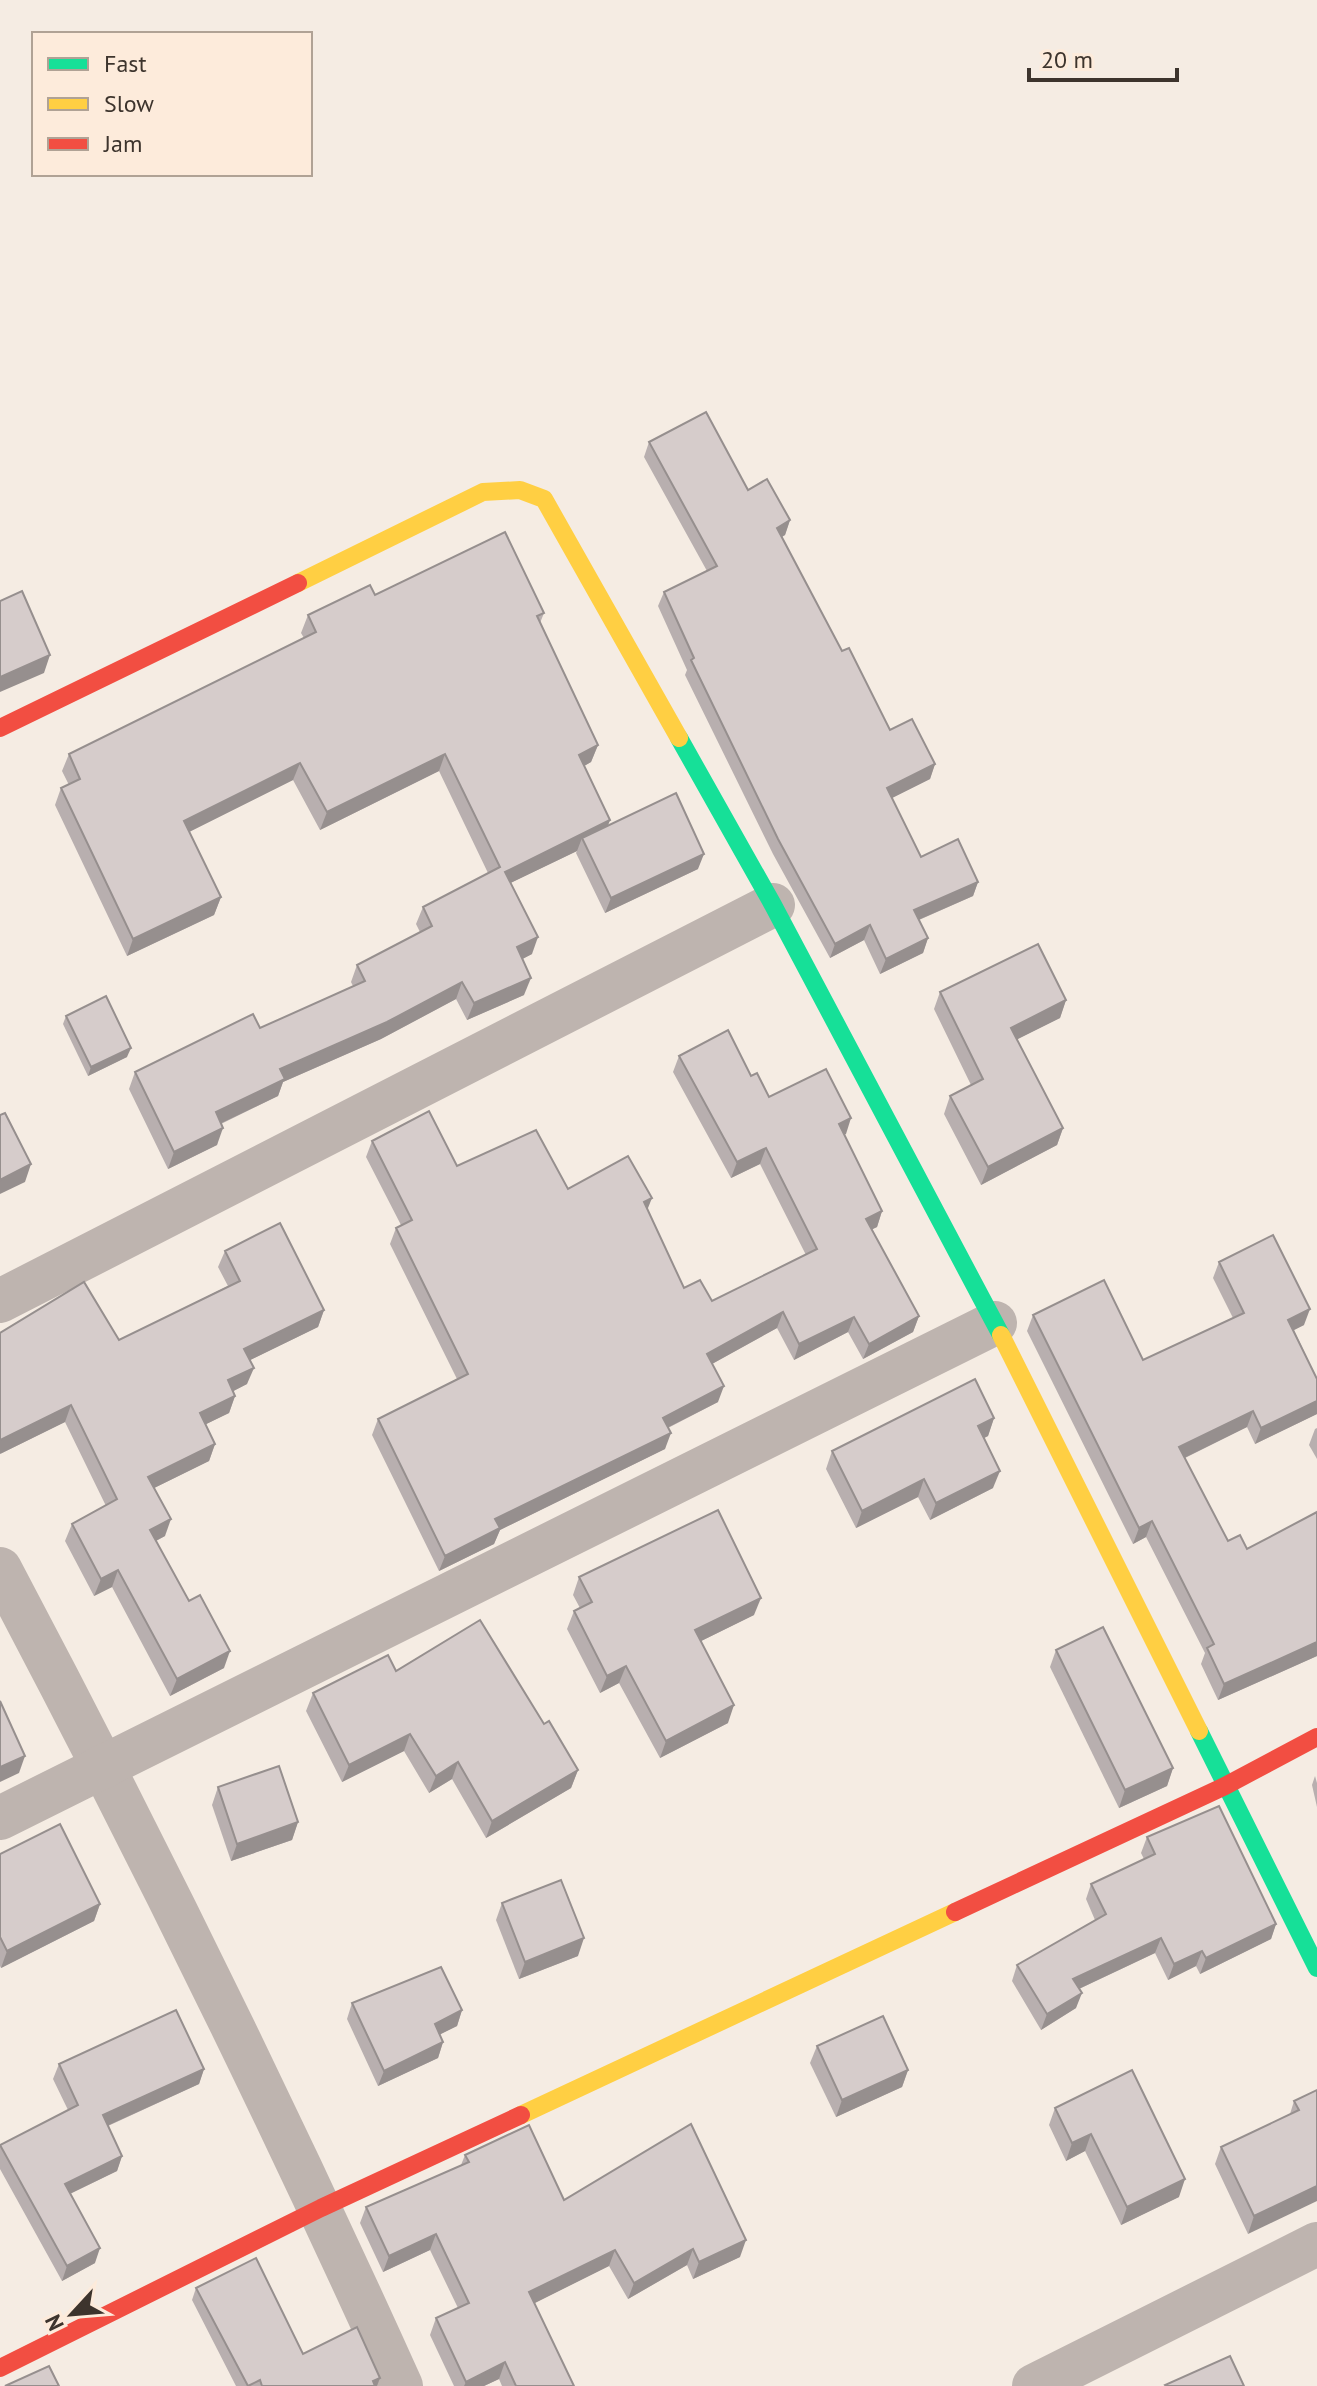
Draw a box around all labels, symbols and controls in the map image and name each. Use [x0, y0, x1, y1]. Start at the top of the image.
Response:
legend [32, 32, 312, 176]
scale bar [1029, 32, 1177, 82]
text: 20 m [1041, 44, 1093, 75]
text: Fast [104, 48, 147, 79]
text: Slow [104, 88, 154, 119]
text: Jam [103, 128, 142, 159]
north arrow [32, 2274, 112, 2354]
text: N [38, 2310, 70, 2335]

